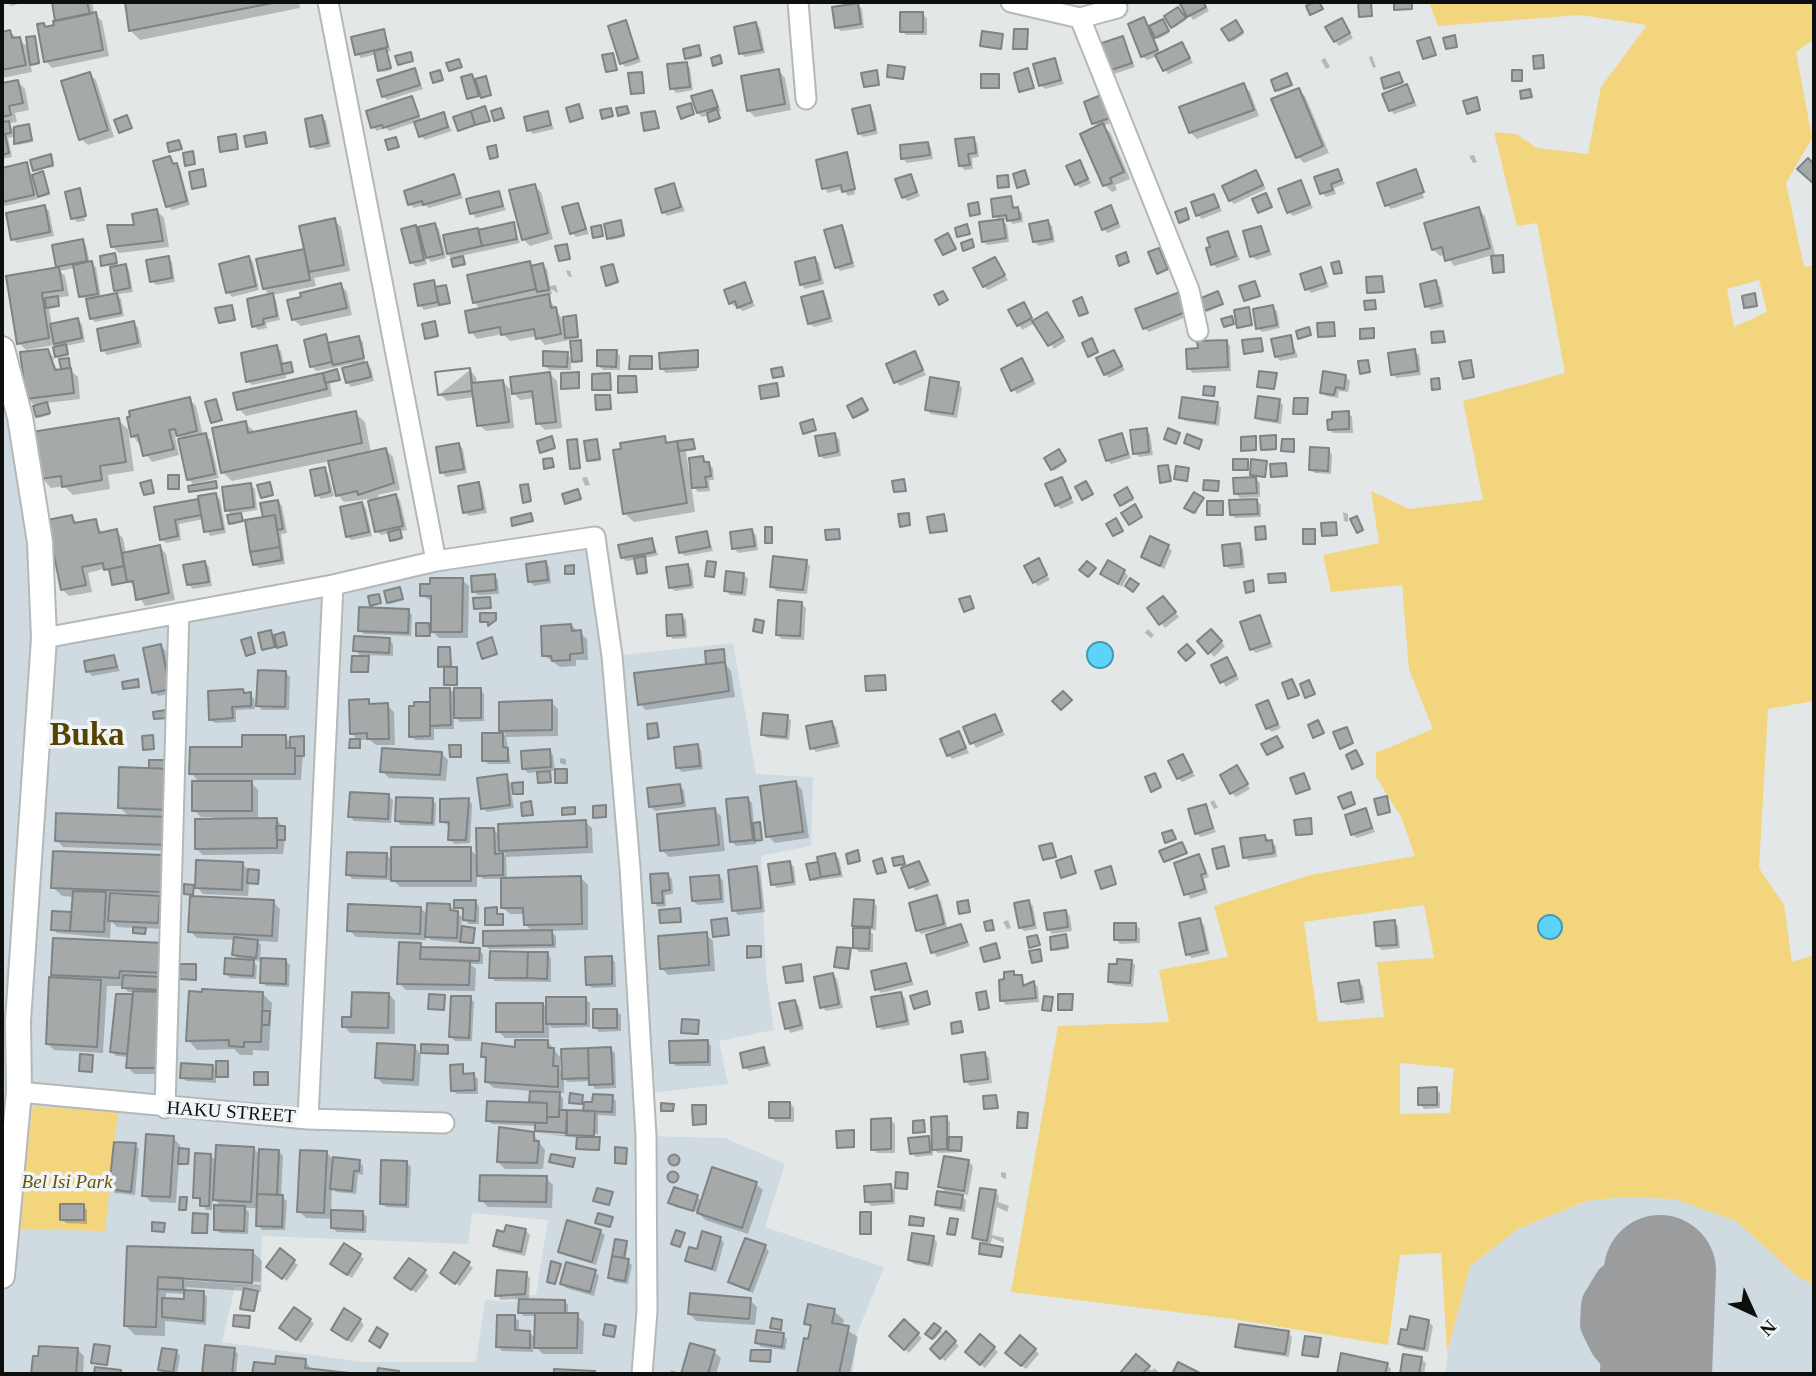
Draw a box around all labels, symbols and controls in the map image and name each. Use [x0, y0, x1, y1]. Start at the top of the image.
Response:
district label: Buka [49, 716, 125, 756]
street label: HAKU STREET [166, 1097, 296, 1129]
park label: Bel Isi Park [22, 1172, 112, 1194]
north arrow [1718, 1278, 1788, 1348]
text: N [1756, 1316, 1780, 1340]

